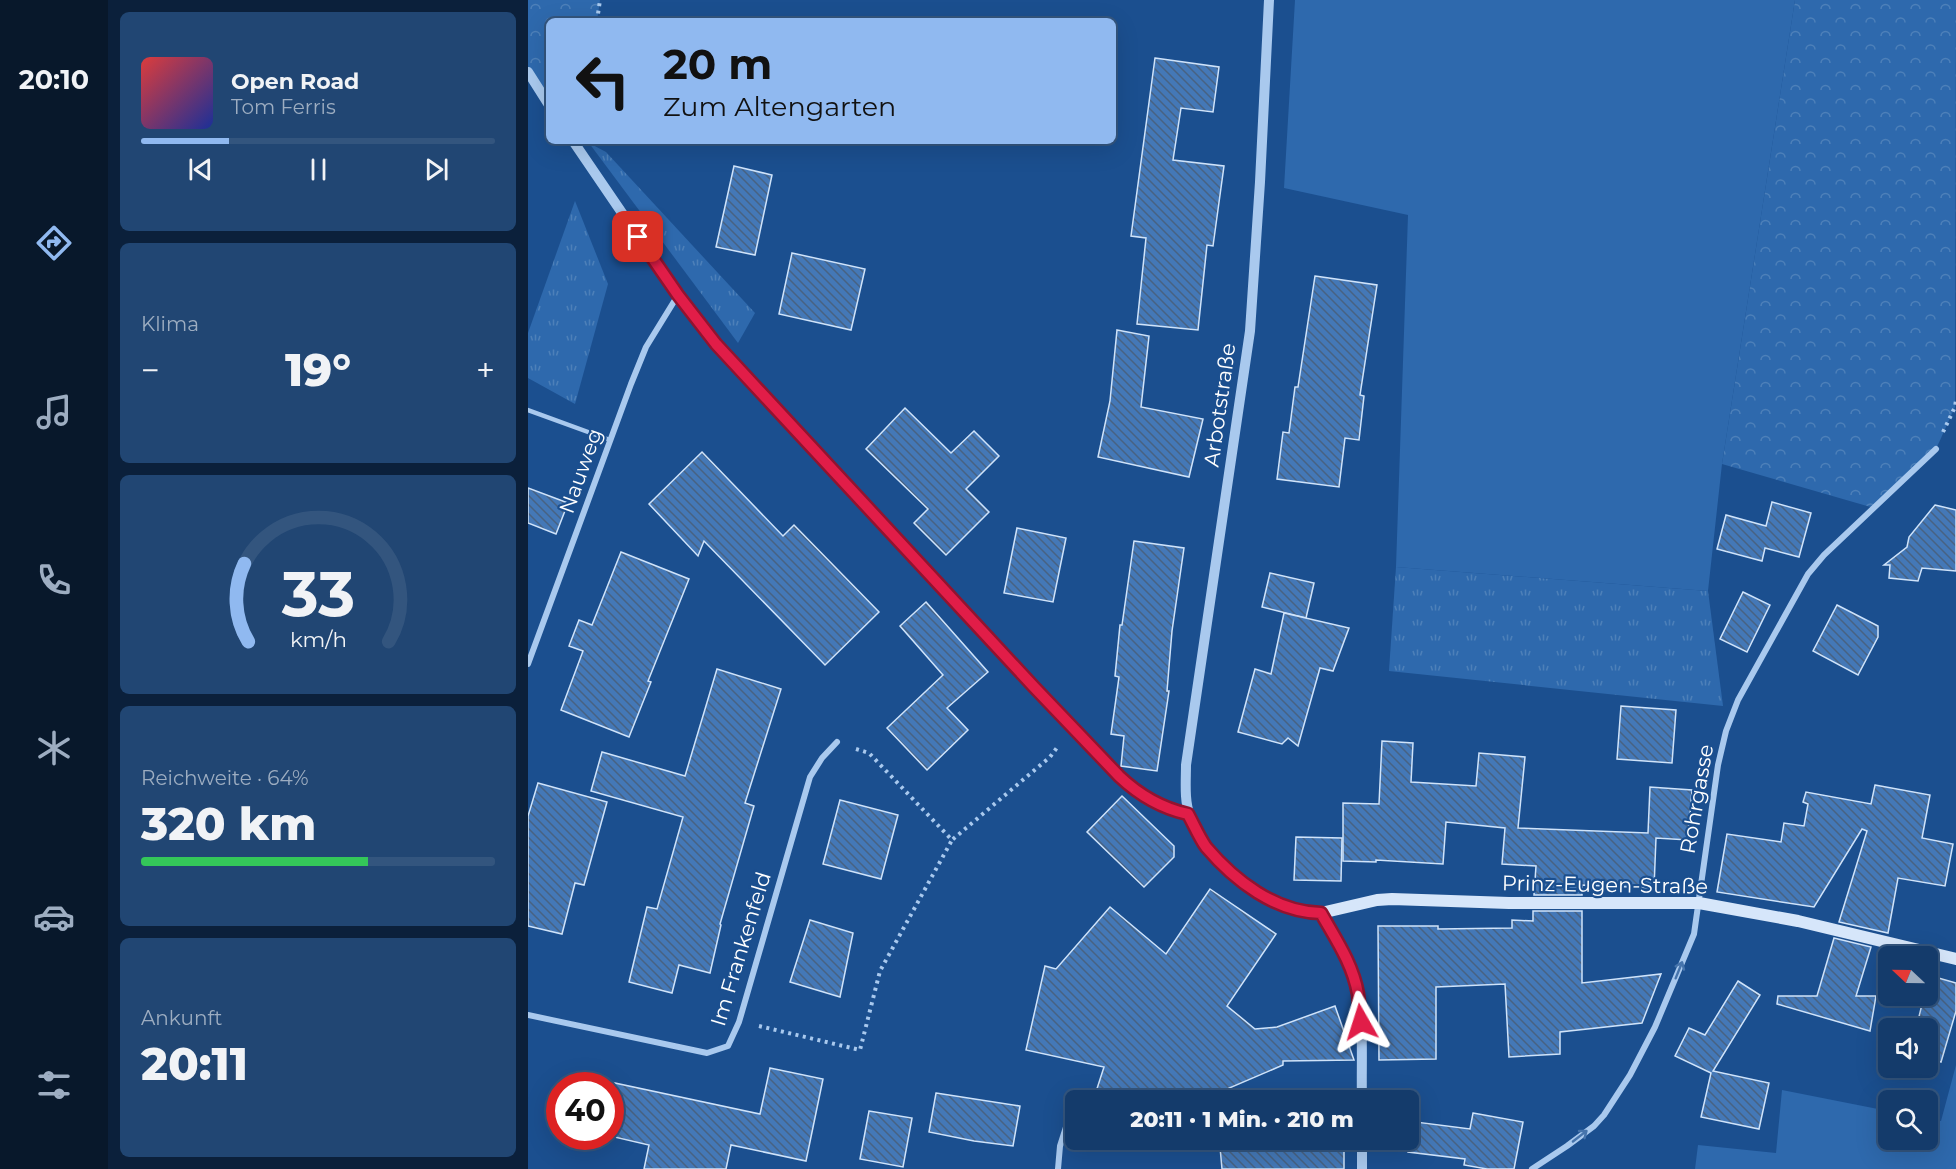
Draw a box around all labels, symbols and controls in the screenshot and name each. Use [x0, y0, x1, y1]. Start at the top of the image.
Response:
text: 20 m [663, 38, 772, 90]
icon: left [564, 42, 642, 120]
text: 20:10 [19, 63, 89, 96]
text: Open Road [231, 68, 359, 95]
text: Zum Altengarten [663, 90, 896, 123]
text: Tom Ferris [231, 95, 336, 119]
icon: previous [184, 153, 217, 186]
icon: pause [302, 153, 335, 186]
icon: next [420, 153, 453, 186]
pin [612, 211, 663, 262]
icon: arrive [621, 220, 654, 253]
icon: directions [33, 222, 75, 264]
text: Klima [141, 312, 199, 336]
street label: Arbotstraße [1198, 341, 1241, 468]
text: 19° [285, 342, 351, 397]
text: − [141, 350, 160, 390]
text: + [476, 350, 495, 390]
icon: music [33, 391, 75, 433]
street label: Nauweg [554, 425, 607, 517]
text: 33 [280, 556, 355, 632]
icon: phone [33, 559, 75, 601]
text: km/h [289, 626, 347, 652]
icon: climate [33, 727, 75, 769]
street label: Rohrgasse [1675, 742, 1718, 856]
text: Reichweite · 64% [141, 766, 309, 790]
text: 320 km [141, 796, 316, 851]
street label: Im Frankenfeld [705, 869, 776, 1029]
street label: Prinz-Eugen-Straße [1502, 870, 1708, 899]
icon: car [33, 896, 75, 938]
north arrow [1878, 946, 1938, 1006]
map controls [1878, 946, 1938, 1150]
one-way arrow [1674, 962, 1685, 980]
position arrow [1329, 990, 1393, 1054]
text: Ankunft [141, 1006, 222, 1030]
button: sound [1878, 1018, 1938, 1078]
text: 20:11 [141, 1036, 248, 1091]
icon: filters [33, 1064, 75, 1106]
speed limit sign: 40 [546, 1072, 624, 1150]
button: search [1878, 1090, 1938, 1150]
text: 20:11 · 1 Min. · 210 m [1130, 1106, 1354, 1133]
one-way arrow [1572, 1130, 1588, 1142]

